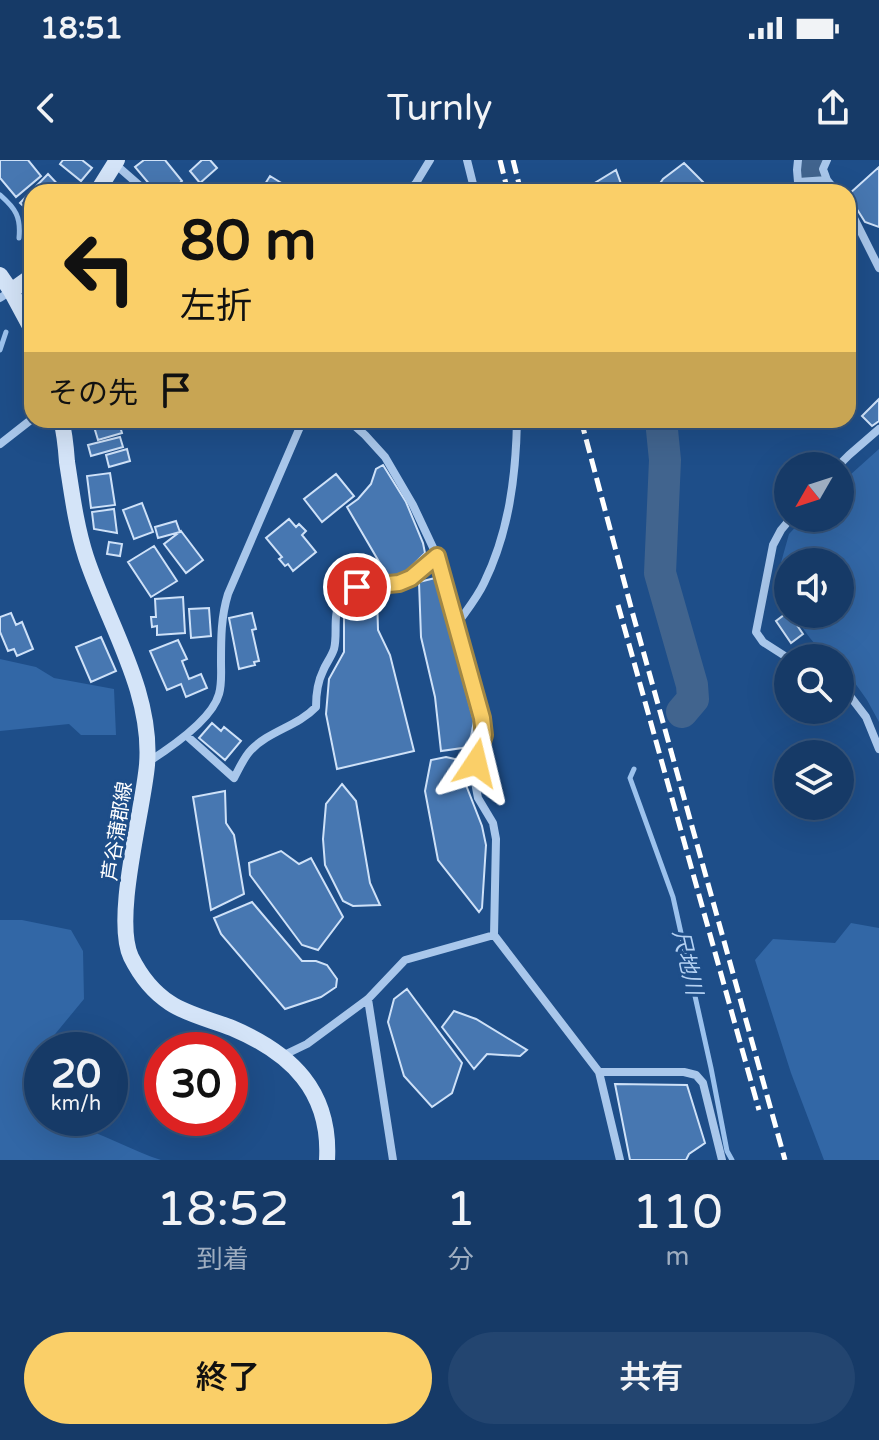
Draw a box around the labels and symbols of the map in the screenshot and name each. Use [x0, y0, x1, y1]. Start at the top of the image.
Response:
north arrow [774, 452, 854, 532]
pin [323, 553, 391, 621]
position arrow [434, 721, 518, 805]
street label: 芦谷蒲郡線 [98, 780, 138, 882]
water label: 尺地川 [667, 927, 708, 999]
speed limit sign: 30 [144, 1032, 248, 1136]

